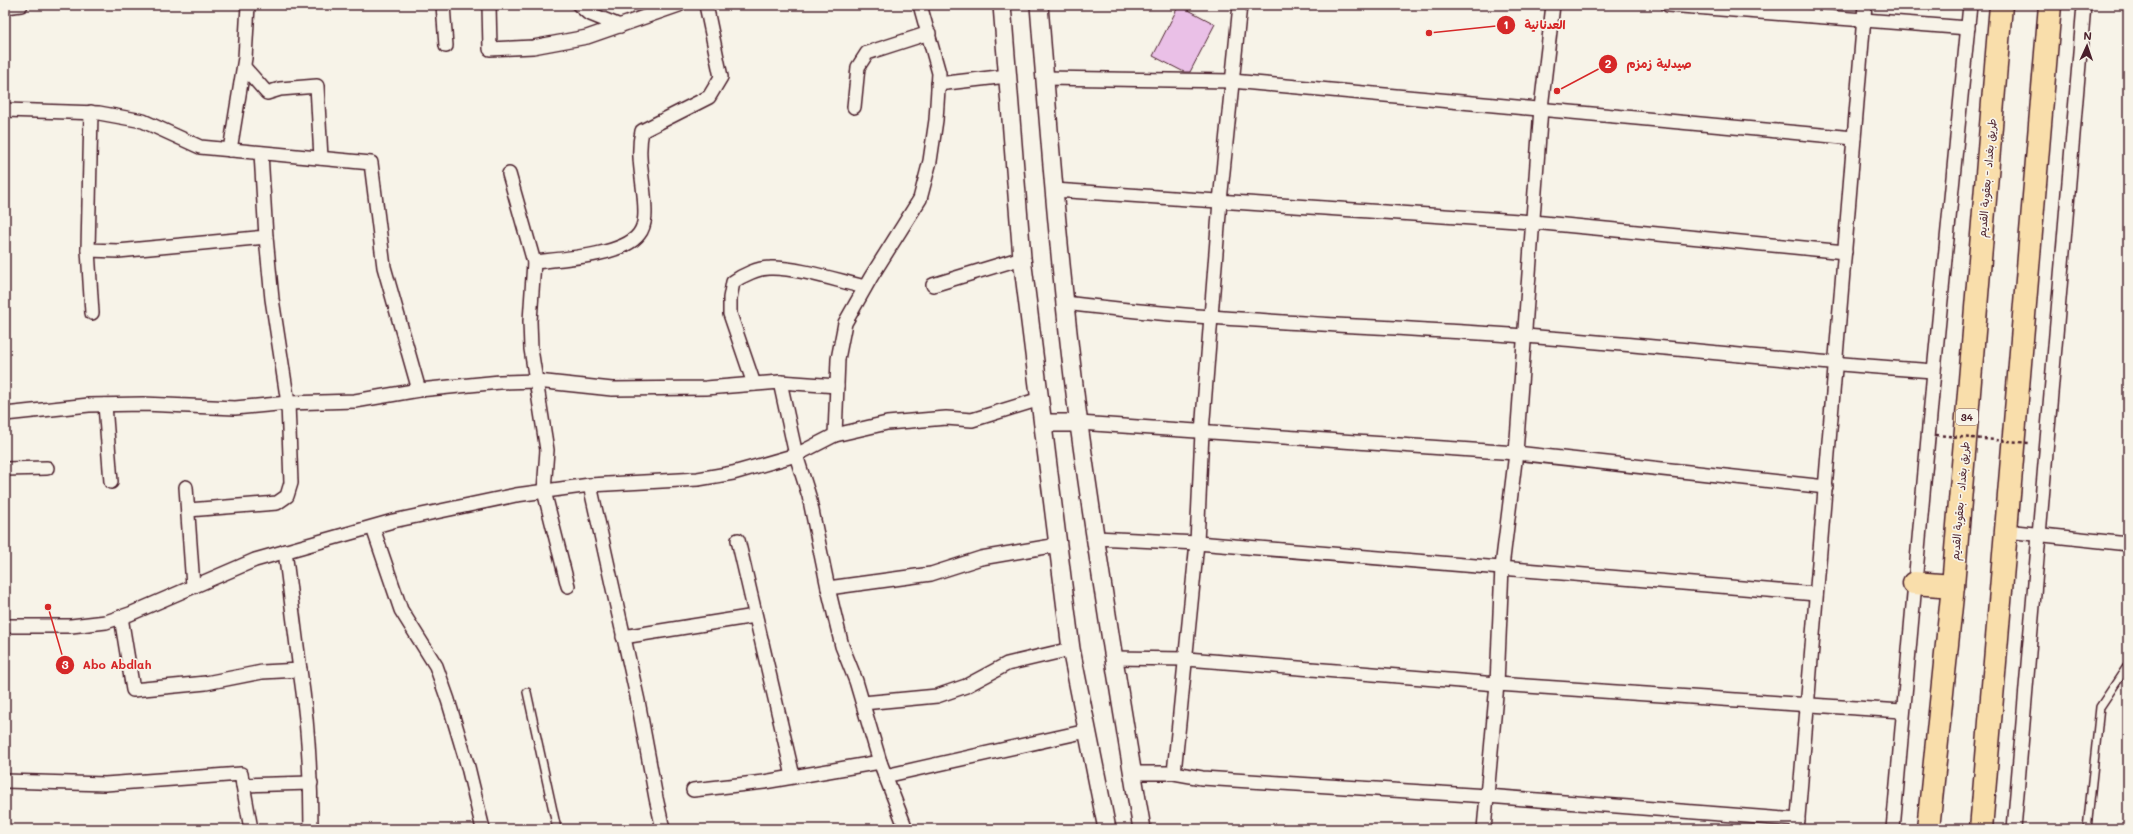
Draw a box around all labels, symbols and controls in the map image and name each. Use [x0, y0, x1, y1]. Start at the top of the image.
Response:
callout: العدنانية [1496, 13, 1574, 37]
text: 1 [1503, 16, 1509, 32]
text: العدنانية [1524, 16, 1566, 32]
north arrow [2067, 26, 2107, 66]
text: N [2083, 28, 2092, 43]
callout: صيدلية زمزم [1598, 52, 1699, 76]
text: 2 [1605, 55, 1612, 71]
text: صيدلية زمزم [1626, 55, 1692, 73]
street label: طريق بغداد - بعقوبة القديم [1974, 118, 2001, 238]
road number: 34 [1956, 409, 1978, 425]
street label: طريق بغداد - بعقوبة القديم [1947, 441, 1974, 561]
callout: Abo Abdlah [55, 653, 159, 677]
text: 3 [61, 656, 69, 672]
text: Abo Abdlah [83, 656, 151, 672]

